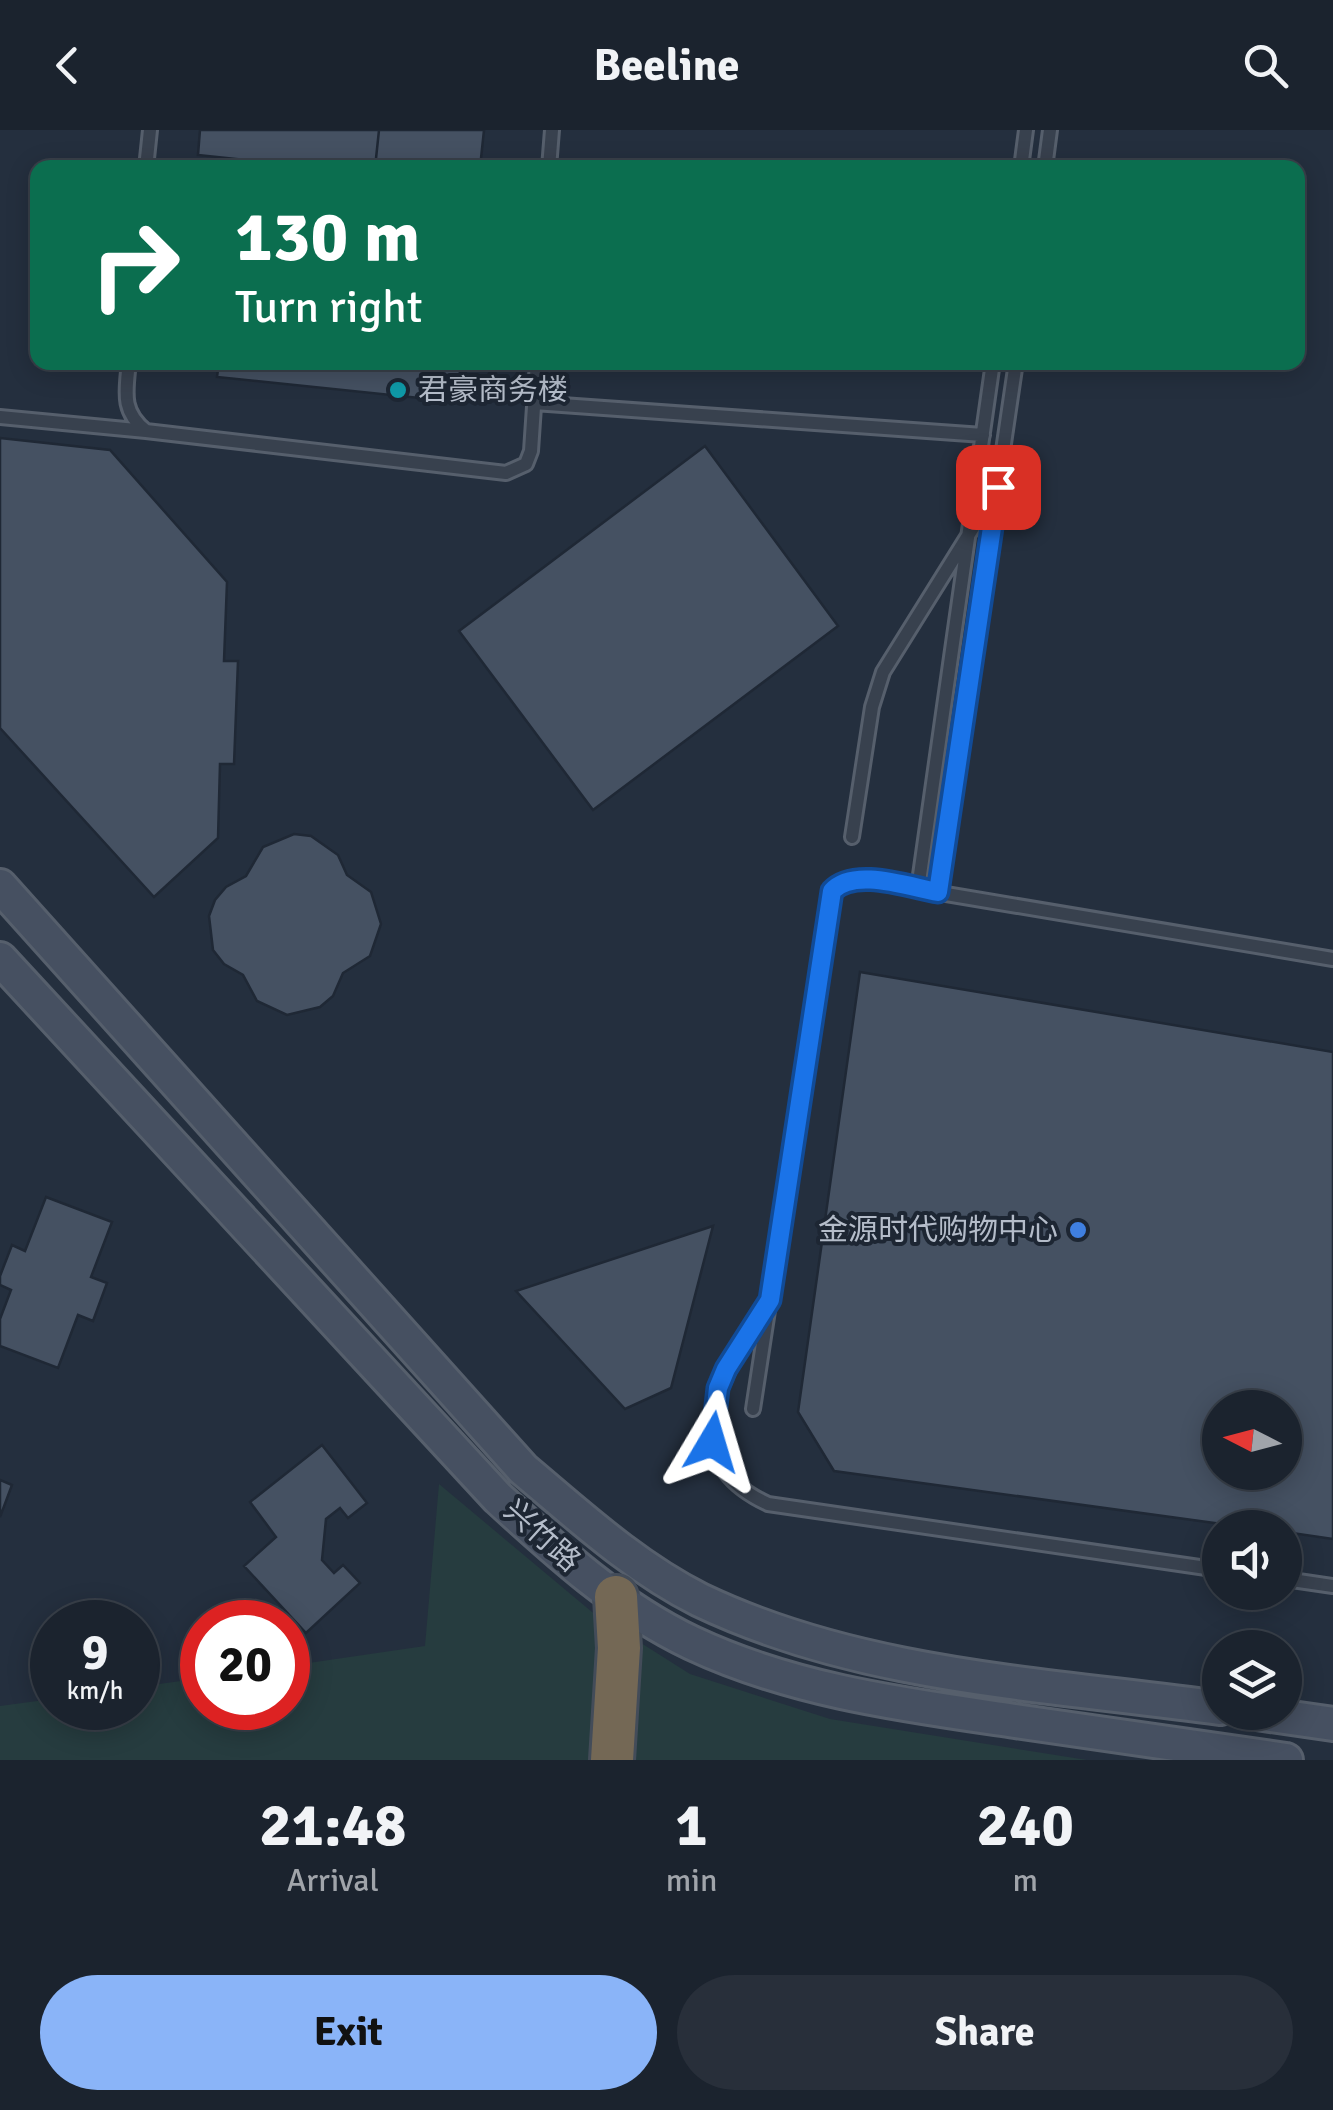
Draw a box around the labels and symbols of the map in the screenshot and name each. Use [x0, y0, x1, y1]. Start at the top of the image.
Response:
place label: 君豪商务楼 [418, 372, 568, 409]
marker: 君豪商务楼 [387, 379, 409, 401]
pin [956, 445, 1041, 530]
place label: 金源时代购物中心 [818, 1212, 1058, 1249]
marker: 金源时代购物中心 [1067, 1219, 1089, 1241]
position arrow [660, 1390, 764, 1494]
north arrow [1202, 1390, 1302, 1490]
street label: 兴竹路 [496, 1492, 588, 1580]
speed limit sign: 20 [180, 1600, 310, 1730]

